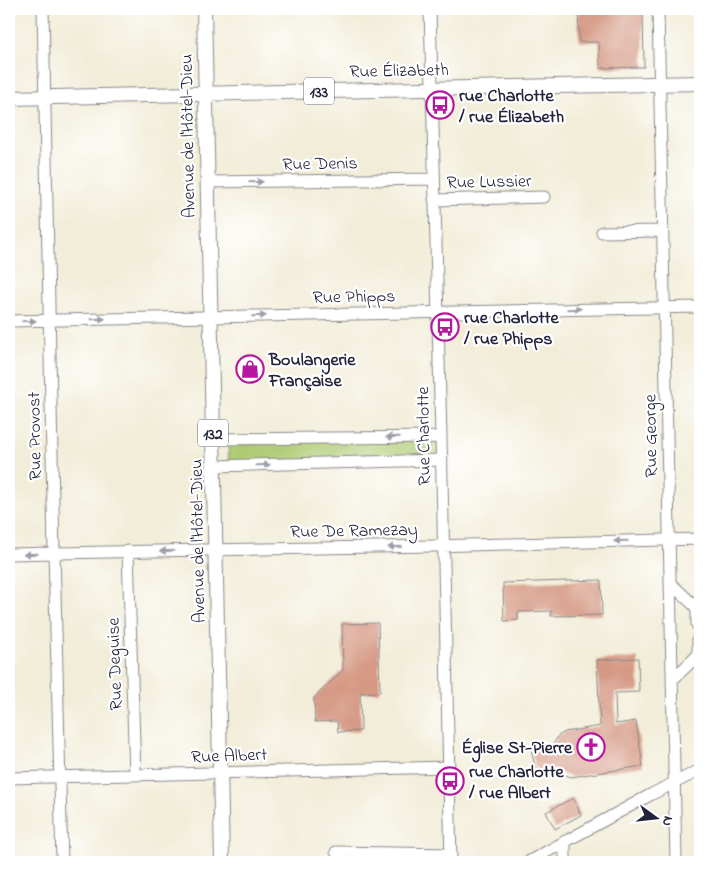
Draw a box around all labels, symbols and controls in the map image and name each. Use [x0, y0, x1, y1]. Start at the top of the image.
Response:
street label: Avenue de l'Hôtel-Dieu [175, 54, 203, 218]
street label: Rue Élizabeth [349, 58, 449, 86]
road number: 133 [304, 78, 334, 104]
place label: rue Charlotte / rue Élizabeth [458, 84, 565, 131]
bus stop icon: rue Charlotte / rue Élizabeth [425, 90, 455, 120]
street label: Rue Denis [282, 151, 358, 179]
street label: Rue Lussier [446, 169, 532, 197]
one-way arrow [248, 177, 264, 185]
street label: Rue Phipps [312, 284, 396, 312]
one-way arrow [566, 305, 582, 313]
place label: rue Charlotte / rue Phipps [463, 306, 560, 353]
one-way arrow [251, 311, 267, 319]
bus stop icon: rue Charlotte / rue Phipps [430, 312, 460, 342]
one-way arrow [91, 315, 107, 323]
one-way arrow [21, 316, 37, 324]
place label: Boulangerie Française [268, 348, 356, 395]
shop icon: Boulangerie Française [235, 354, 265, 384]
street label: Rue Charlotte [411, 385, 439, 486]
street label: Rue Provost [22, 391, 50, 480]
street label: Rue George [638, 393, 667, 478]
road number: 132 [198, 419, 228, 446]
one-way arrow [384, 433, 400, 441]
street label: Avenue de l'Hôtel-Dieu [185, 459, 213, 623]
one-way arrow [255, 461, 271, 469]
street label: Rue De Ramezay [290, 518, 418, 546]
one-way arrow [613, 537, 629, 545]
one-way arrow [387, 543, 403, 551]
one-way arrow [159, 547, 175, 555]
one-way arrow [23, 550, 39, 558]
street label: Rue Deguise [101, 616, 132, 711]
church icon: Église St-Pierre [576, 732, 606, 762]
place label: Église St-Pierre [461, 736, 573, 763]
street label: Rue Albert [191, 743, 268, 771]
place label: rue Charlotte / rue Albert [468, 760, 565, 807]
bus stop icon: rue Charlotte / rue Albert [435, 766, 465, 796]
north arrow [632, 794, 682, 844]
text: N [656, 814, 678, 828]

